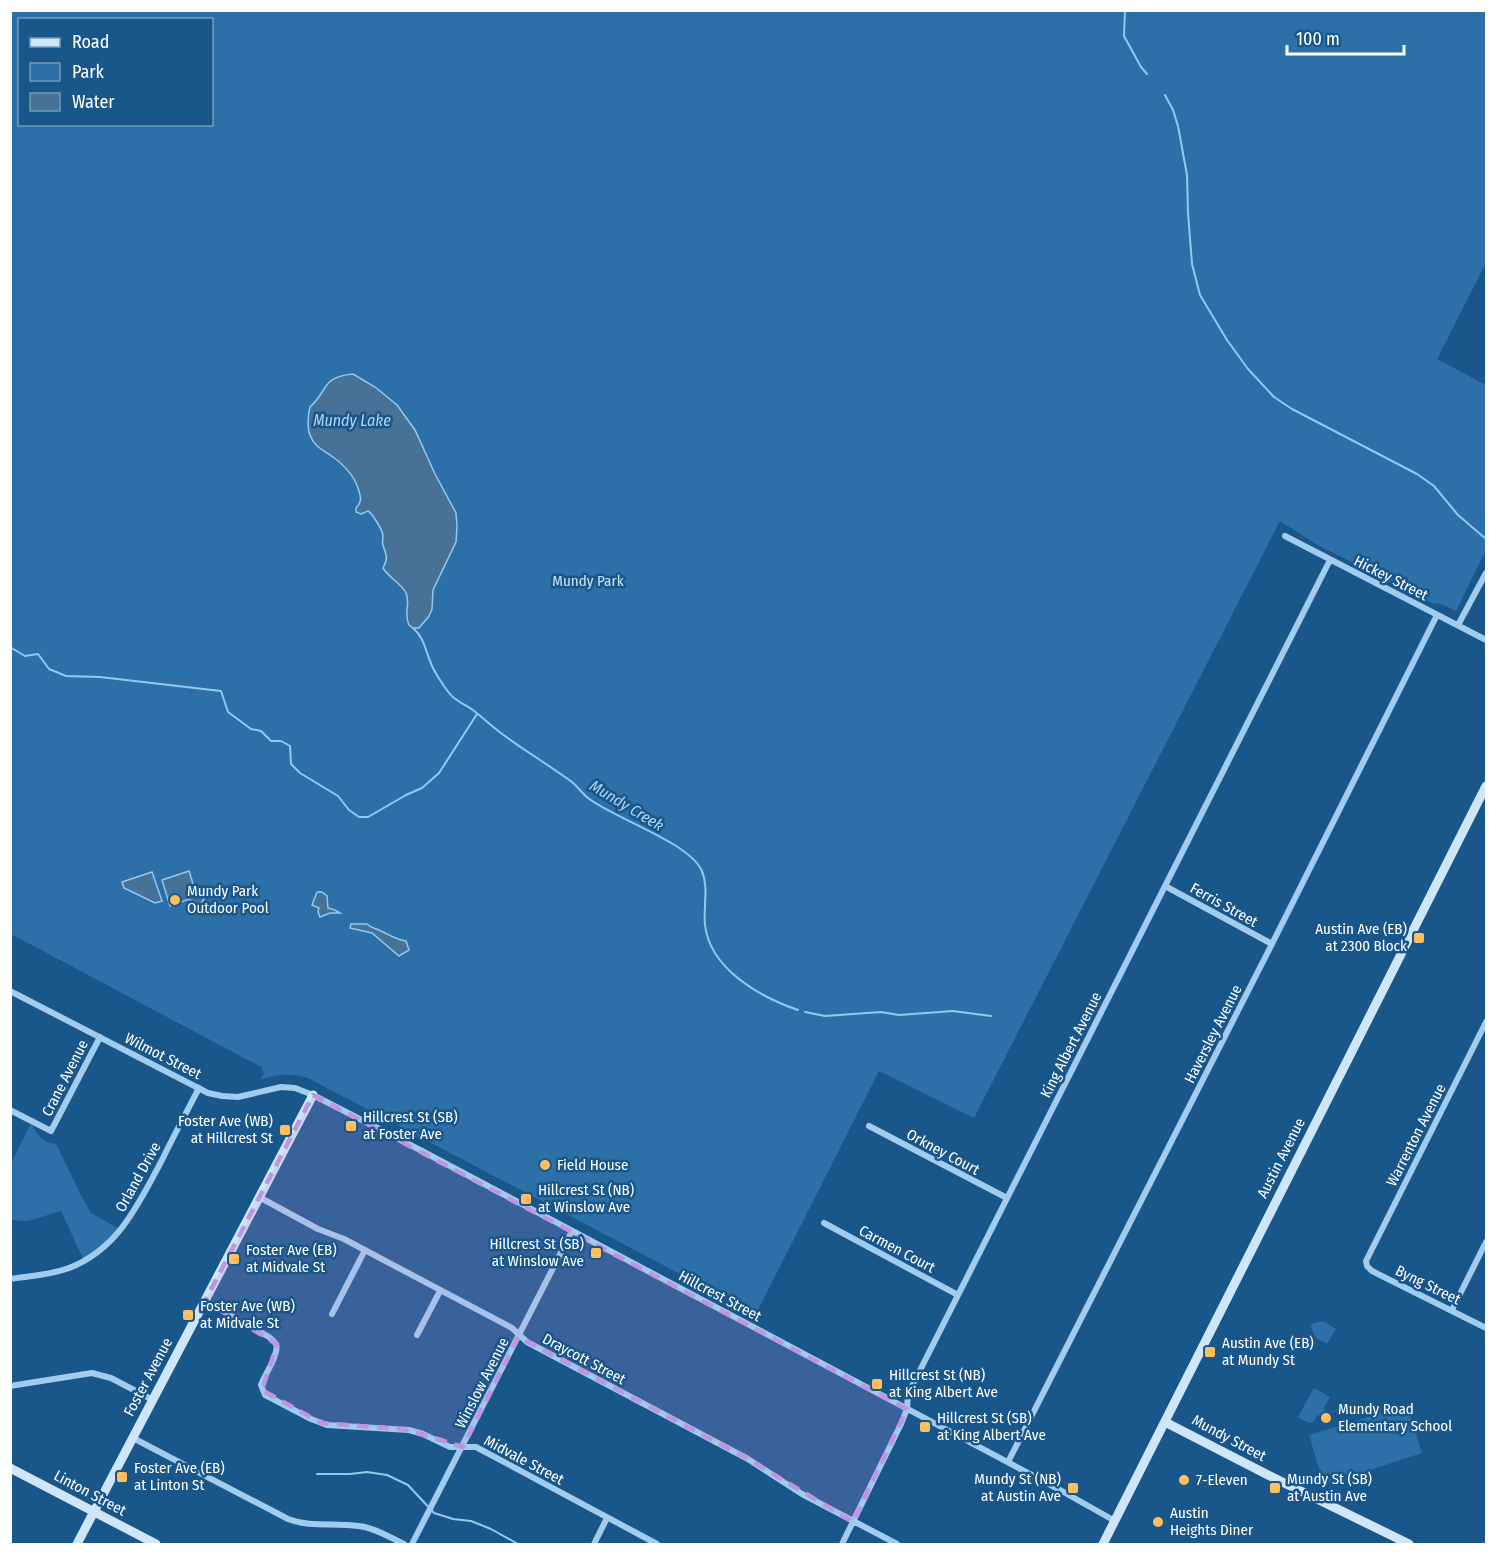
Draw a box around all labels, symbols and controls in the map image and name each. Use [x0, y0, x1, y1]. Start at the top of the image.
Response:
legend [18, 18, 213, 126]
scale bar [1287, 18, 1404, 56]
text: 100 m [1296, 28, 1340, 50]
text: Road [72, 31, 109, 53]
text: Park [72, 61, 105, 83]
text: Water [72, 91, 115, 113]
water label: Mundy Lake [313, 411, 391, 430]
street label: Hickey Street [1351, 552, 1431, 604]
park label: Mundy Park [552, 572, 624, 590]
water label: Mundy Creek [586, 776, 667, 835]
street label: Ferris Street [1187, 879, 1261, 931]
place label: Mundy Park Outdoor Pool [187, 882, 269, 917]
marker: Mundy Park Outdoor Pool [168, 893, 182, 907]
place label: Austin Ave (EB) at 2300 Block [1315, 920, 1407, 955]
marker: Austin Ave (EB) at 2300 Block [1412, 931, 1426, 945]
street label: Haversley Avenue [1180, 982, 1246, 1086]
street label: King Albert Avenue [1037, 989, 1105, 1101]
street label: Wilmot Street [122, 1029, 204, 1083]
street label: Crane Avenue [38, 1037, 92, 1119]
street label: Warrenton Avenue [1382, 1081, 1450, 1189]
place label: Hillcrest St (SB) at Foster Ave [363, 1108, 458, 1143]
place label: Foster Ave (WB) at Hillcrest St [178, 1112, 273, 1147]
street label: Austin Avenue [1253, 1115, 1309, 1201]
marker: Hillcrest St (SB) at Foster Ave [344, 1119, 358, 1133]
marker: Foster Ave (WB) at Hillcrest St [278, 1123, 292, 1137]
street label: Orkney Court [903, 1125, 983, 1179]
street label: Orland Drive [111, 1139, 165, 1215]
place label: Field House [557, 1156, 628, 1174]
marker: Field House [538, 1158, 552, 1172]
place label: Hillcrest St (NB) at Winslow Ave [538, 1181, 634, 1216]
marker: Hillcrest St (NB) at Winslow Ave [519, 1192, 533, 1206]
street label: Carmen Court [856, 1221, 938, 1277]
place label: Hillcrest St (SB) at Winslow Ave [489, 1235, 584, 1270]
place label: Foster Ave (EB) at Midvale St [246, 1241, 337, 1276]
marker: Hillcrest St (SB) at Winslow Ave [589, 1246, 603, 1260]
marker: Foster Ave (EB) at Midvale St [227, 1252, 241, 1266]
street label: Byng Street [1392, 1262, 1464, 1309]
street label: Hillcrest Street [676, 1267, 765, 1325]
place label: Foster Ave (WB) at Midvale St [200, 1297, 295, 1332]
marker: Foster Ave (WB) at Midvale St [181, 1308, 195, 1322]
street label: Draycott Street [539, 1330, 629, 1388]
place label: Austin Ave (EB) at Mundy St [1222, 1334, 1314, 1369]
street label: Foster Avenue [120, 1335, 176, 1419]
street label: Winslow Avenue [451, 1335, 513, 1431]
marker: Austin Ave (EB) at Mundy St [1203, 1345, 1217, 1359]
place label: Hillcrest St (NB) at King Albert Ave [889, 1366, 998, 1401]
marker: Hillcrest St (NB) at King Albert Ave [870, 1377, 884, 1391]
place label: Mundy Road Elementary School [1338, 1400, 1452, 1435]
place label: Hillcrest St (SB) at King Albert Ave [937, 1409, 1046, 1444]
street label: Mundy Street [1189, 1411, 1269, 1465]
marker: Mundy Road Elementary School [1319, 1411, 1333, 1425]
marker: Hillcrest St (SB) at King Albert Ave [918, 1420, 932, 1434]
street label: Midvale Street [481, 1431, 567, 1489]
place label: Foster Ave (EB) at Linton St [134, 1459, 225, 1494]
street label: Linton Street [51, 1466, 129, 1520]
marker: Foster Ave (EB) at Linton St [115, 1470, 129, 1484]
place label: Mundy St (NB) at Austin Ave [974, 1470, 1061, 1505]
place label: Mundy St (SB) at Austin Ave [1287, 1470, 1372, 1505]
place label: 7-Eleven [1196, 1471, 1248, 1489]
marker: 7-Eleven [1177, 1473, 1191, 1487]
marker: Mundy St (NB) at Austin Ave [1066, 1481, 1080, 1495]
marker: Mundy St (SB) at Austin Ave [1268, 1481, 1282, 1495]
place label: Austin Heights Diner [1170, 1504, 1254, 1539]
marker: Austin Heights Diner [1151, 1515, 1165, 1529]

